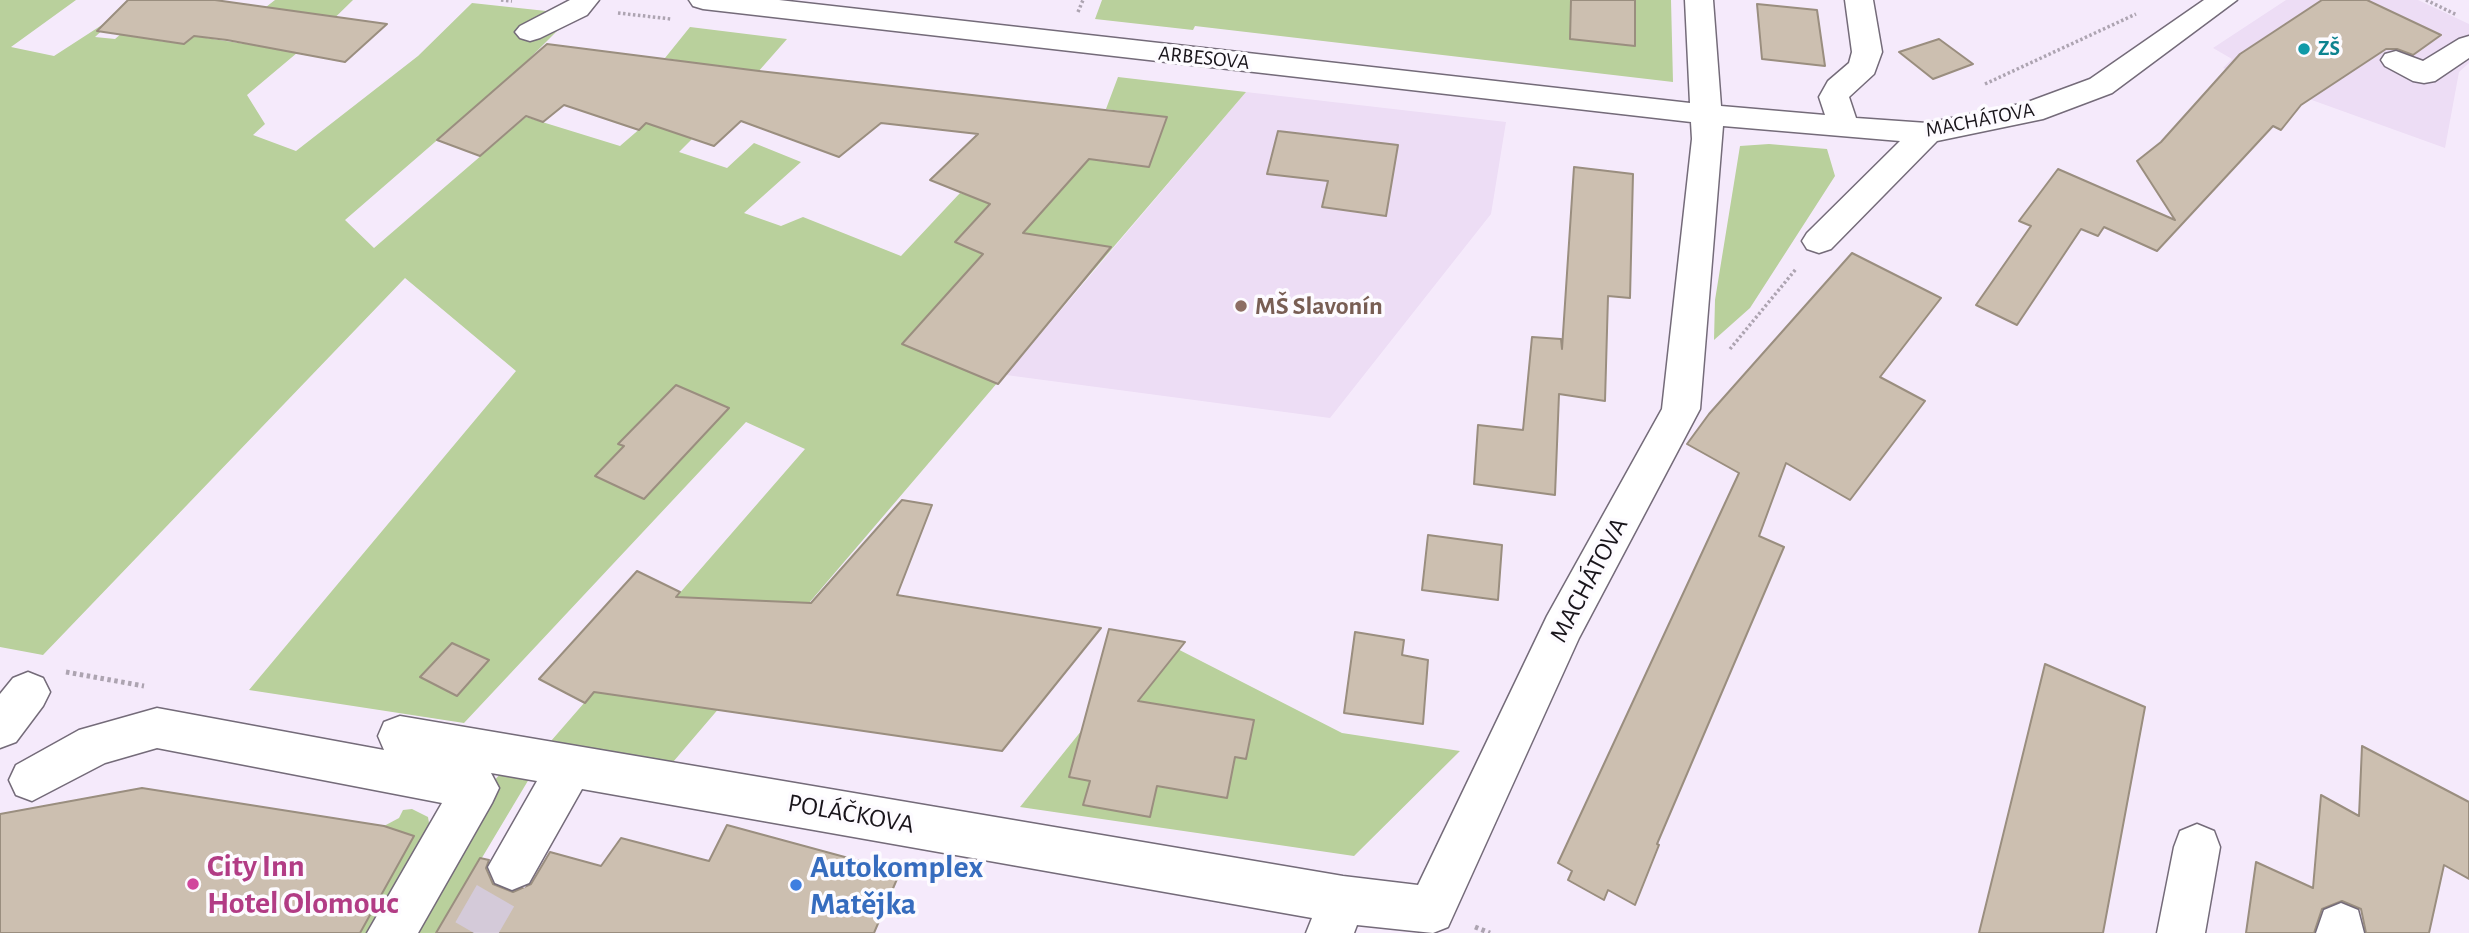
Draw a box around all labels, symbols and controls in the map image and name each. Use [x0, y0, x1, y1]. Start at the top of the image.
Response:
place label: ZŠ [2318, 36, 2340, 62]
street label: ARBESOVA [1157, 41, 1251, 75]
marker: ZŠ [2296, 41, 2312, 57]
street label: MACHÁTOVA [1923, 97, 2037, 143]
place label: MŠ Slavonín [1255, 290, 1383, 322]
marker: MŠ Slavonín [1233, 298, 1249, 314]
street label: MACHÁTOVA [1543, 512, 1635, 648]
street label: POLÁČKOVA [785, 788, 917, 840]
place label: City Inn Hotel Olomouc [207, 847, 399, 922]
place label: Autokomplex Matějka [810, 848, 983, 923]
marker: City Inn Hotel Olomouc [185, 876, 201, 892]
marker: Autokomplex Matějka [788, 877, 804, 893]

